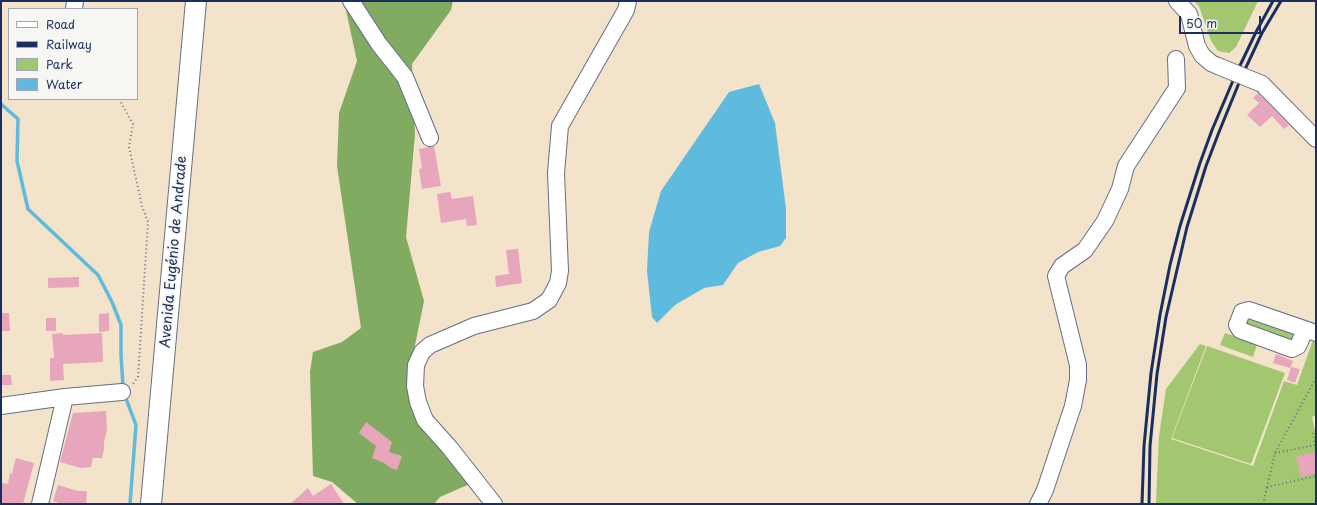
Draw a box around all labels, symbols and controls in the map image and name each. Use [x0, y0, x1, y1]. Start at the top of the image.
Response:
legend [8, 8, 138, 100]
scale bar [1181, 8, 1263, 34]
text: 50 m [1186, 14, 1217, 32]
text: Road [46, 15, 75, 33]
text: Railway [46, 35, 92, 53]
text: Park [46, 55, 73, 73]
text: Water [46, 75, 82, 93]
street label: Avenida Eugénio de Andrade [157, 155, 191, 349]

